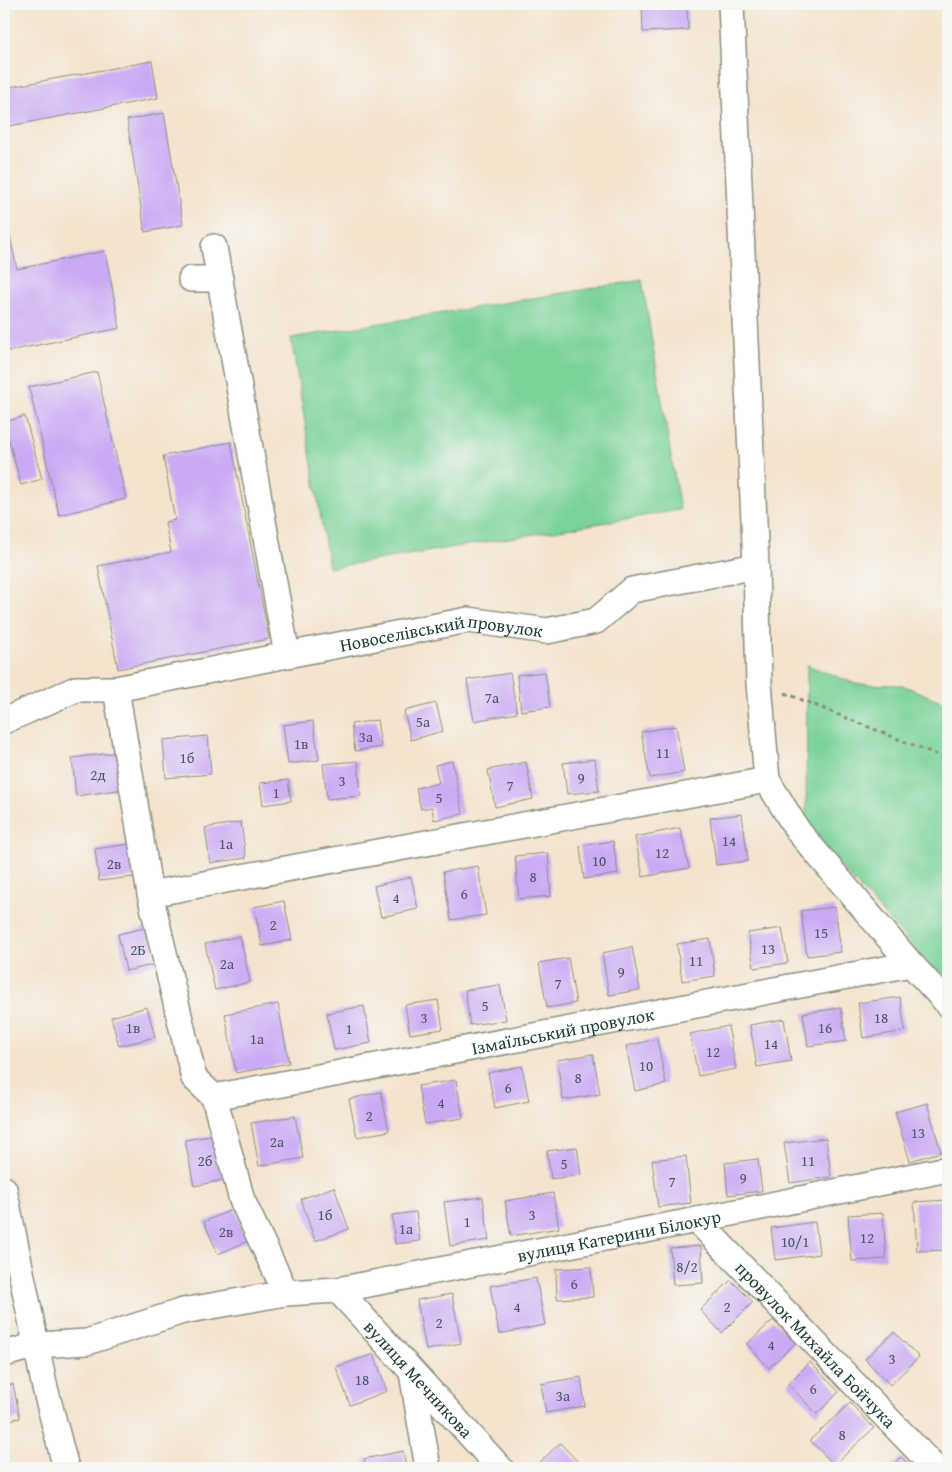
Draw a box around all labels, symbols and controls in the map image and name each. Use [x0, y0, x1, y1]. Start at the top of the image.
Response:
street label: Новоселівський провулок [337, 607, 545, 658]
house number: 7а [485, 687, 500, 708]
house number: 5а [416, 711, 431, 732]
house number: 3а [359, 726, 374, 747]
house number: 1в [294, 733, 308, 754]
house number: 11 [656, 742, 670, 763]
house number: 1б [180, 747, 195, 768]
house number: 2д [90, 764, 106, 785]
house number: 9 [577, 767, 585, 788]
house number: 3 [338, 770, 346, 791]
house number: 7 [506, 775, 514, 796]
house number: 1 [272, 782, 280, 803]
house number: 5 [435, 787, 443, 808]
house number: 14 [722, 830, 736, 851]
house number: 1а [219, 833, 234, 854]
house number: 12 [655, 842, 669, 863]
house number: 10 [592, 850, 606, 871]
house number: 2в [107, 853, 121, 874]
house number: 8 [529, 866, 537, 887]
house number: 6 [460, 883, 468, 904]
house number: 4 [392, 887, 400, 908]
house number: 2 [269, 914, 277, 935]
house number: 15 [814, 922, 828, 943]
house number: 13 [761, 938, 775, 959]
house number: 2Б [130, 939, 146, 960]
house number: 11 [689, 950, 703, 971]
house number: 2а [220, 953, 235, 974]
house number: 9 [617, 961, 625, 982]
house number: 7 [554, 973, 562, 994]
house number: 5 [481, 995, 489, 1016]
street label: Ізмаїльський провулок [469, 1000, 657, 1061]
house number: 3 [420, 1007, 428, 1028]
house number: 18 [874, 1007, 888, 1028]
house number: 1в [126, 1017, 140, 1038]
house number: 16 [818, 1017, 832, 1038]
house number: 1 [345, 1018, 353, 1039]
house number: 1а [250, 1028, 265, 1049]
house number: 14 [764, 1033, 778, 1054]
house number: 12 [706, 1041, 720, 1062]
house number: 10 [639, 1055, 653, 1076]
house number: 8 [574, 1067, 582, 1088]
house number: 6 [504, 1077, 512, 1098]
house number: 4 [437, 1092, 445, 1113]
house number: 2 [365, 1105, 373, 1126]
house number: 13 [911, 1122, 925, 1143]
house number: 2а [270, 1131, 285, 1152]
house number: 2б [198, 1150, 213, 1171]
house number: 11 [801, 1150, 815, 1171]
house number: 5 [560, 1153, 568, 1174]
house number: 9 [739, 1167, 747, 1188]
house number: 7 [668, 1171, 676, 1192]
street label: вулиця Катерини Білокур [515, 1202, 723, 1268]
house number: 1б [318, 1204, 333, 1225]
house number: 3 [528, 1204, 536, 1225]
house number: 1 [463, 1211, 471, 1232]
house number: 1а [399, 1218, 414, 1239]
house number: 2в [219, 1221, 233, 1242]
house number: 12 [860, 1227, 874, 1248]
house number: 10/1 [781, 1231, 809, 1252]
street label: провулок Михайла Бойчука [729, 1255, 903, 1434]
house number: 8/2 [676, 1256, 698, 1277]
house number: 6 [570, 1273, 578, 1294]
house number: 4 [513, 1296, 521, 1317]
house number: 2 [723, 1296, 731, 1317]
house number: 2 [435, 1312, 443, 1333]
street label: вулиця Мечникова [358, 1314, 480, 1444]
house number: 4 [767, 1334, 775, 1355]
house number: 3 [888, 1348, 896, 1369]
house number: 18 [355, 1369, 369, 1390]
house number: 6 [809, 1378, 817, 1399]
house number: 3а [556, 1385, 571, 1406]
house number: 8 [838, 1424, 846, 1445]

